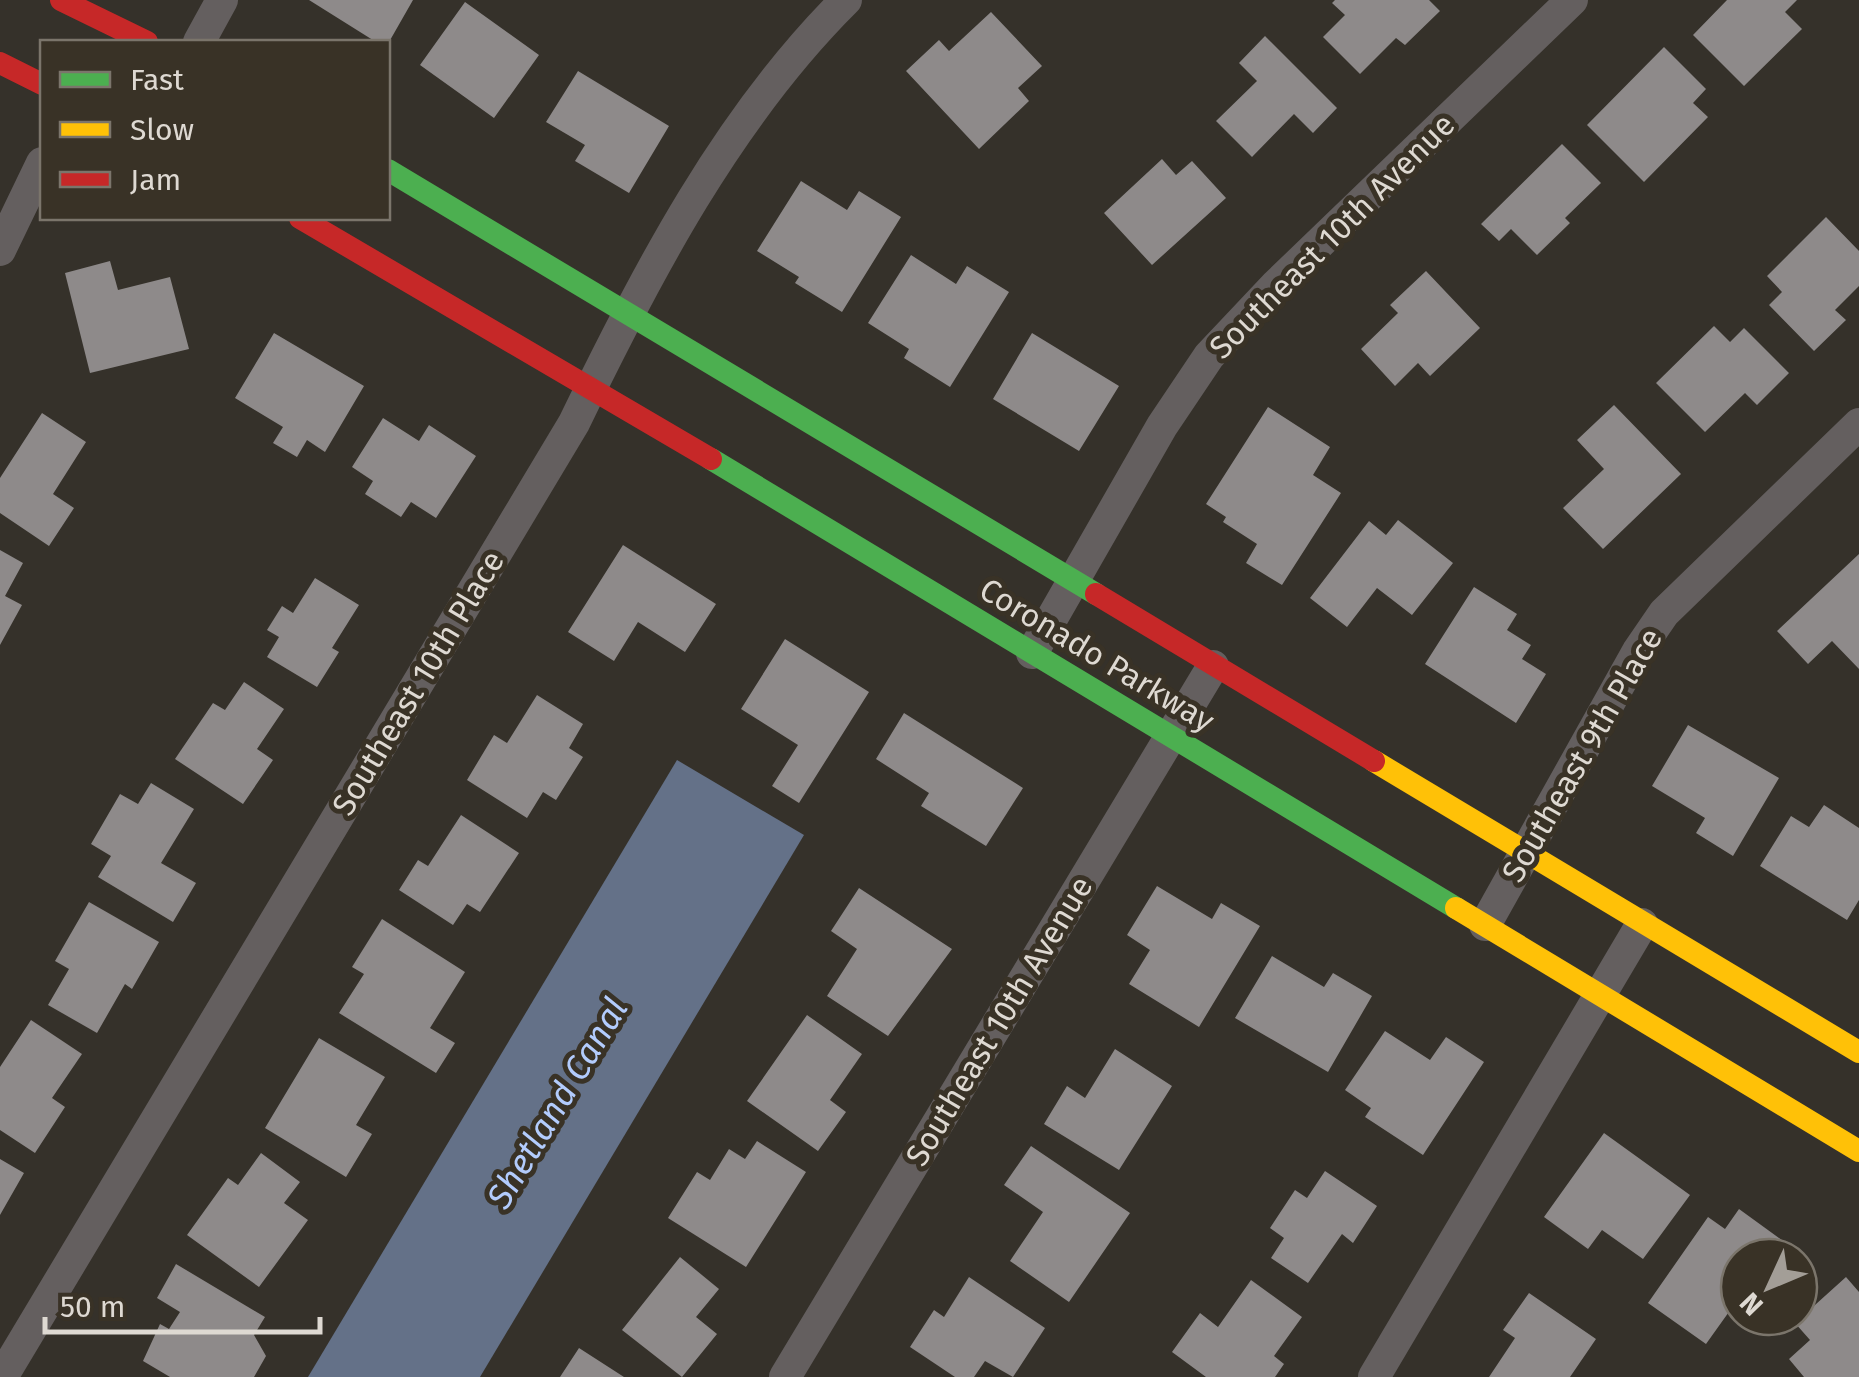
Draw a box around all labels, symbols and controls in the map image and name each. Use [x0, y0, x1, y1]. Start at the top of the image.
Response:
legend [40, 40, 390, 220]
text: Fast [130, 62, 184, 98]
street label: Southeast 10th Avenue [1202, 106, 1462, 366]
text: Slow [130, 112, 194, 148]
text: Jam [130, 162, 181, 198]
street label: Southeast 10th Place [324, 544, 512, 822]
street label: Coronado Parkway [973, 570, 1221, 740]
street label: Southeast 9th Place [1494, 621, 1670, 889]
street label: Southeast 10th Avenue [897, 869, 1101, 1173]
water label: Shetland Canal [477, 990, 636, 1217]
north arrow [1719, 1237, 1819, 1337]
scale bar [45, 1272, 320, 1334]
text: N [1733, 1286, 1770, 1322]
text: 50 m [60, 1289, 125, 1325]

